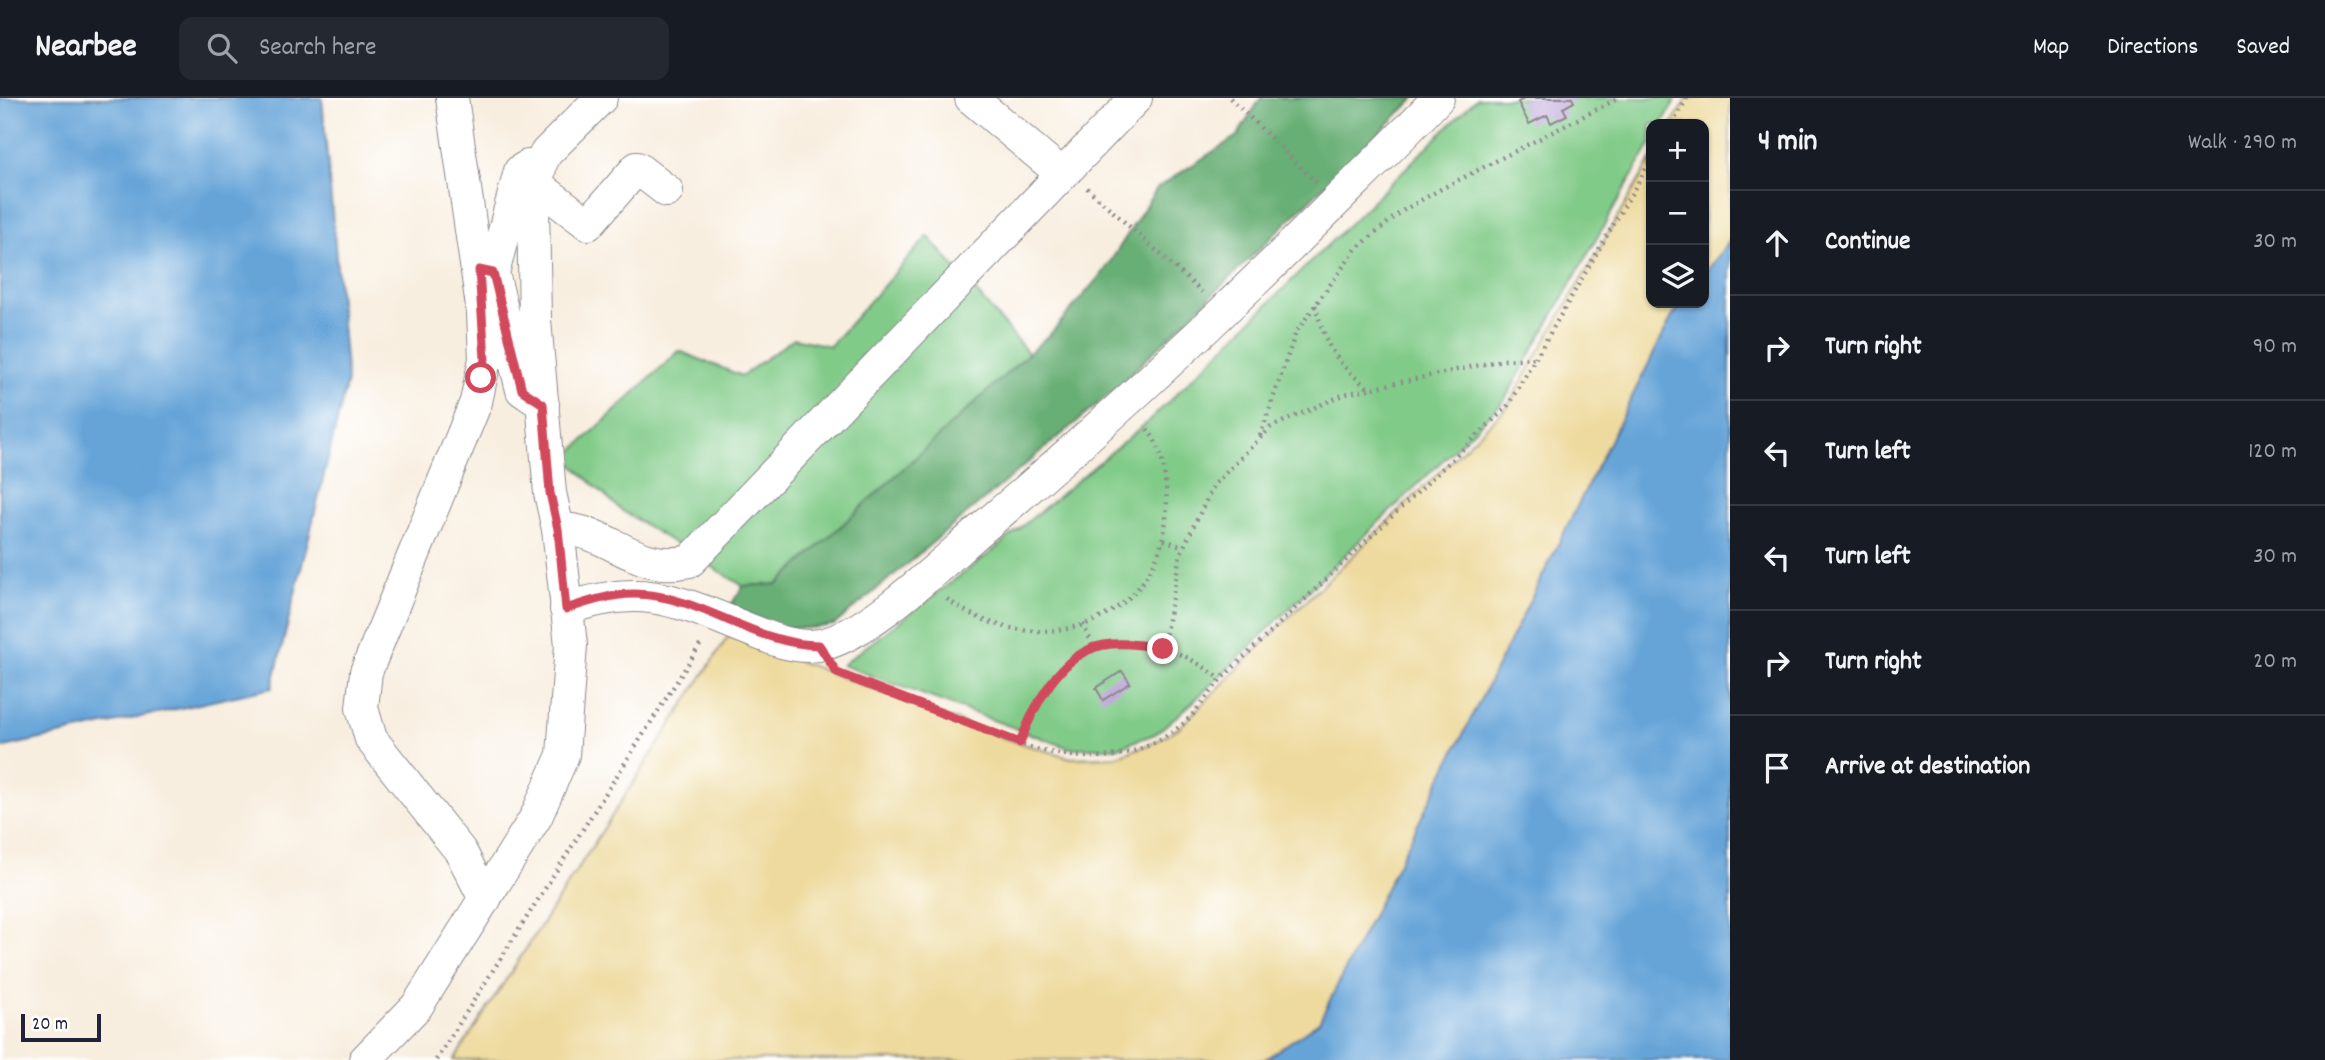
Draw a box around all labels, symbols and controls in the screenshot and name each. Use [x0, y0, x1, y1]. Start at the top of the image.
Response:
search box [179, 17, 669, 80]
text: Nearbee [35, 25, 137, 72]
icon: search [203, 29, 241, 67]
text: Search here [259, 30, 376, 67]
text: Map [2033, 31, 2069, 65]
text: Directions [2107, 31, 2198, 65]
text: Saved [2236, 31, 2290, 65]
map controls [1646, 119, 1709, 308]
button: + [1646, 119, 1709, 182]
text: 4 min [1758, 122, 1817, 165]
text: Walk · 290 m [2188, 127, 2297, 160]
button: − [1646, 182, 1709, 245]
icon: ahead [1758, 224, 1796, 262]
text: Continue [1825, 224, 1910, 261]
text: 30 m [2253, 226, 2297, 259]
button: layers [1646, 245, 1709, 308]
icon: right [1758, 329, 1796, 367]
text: Turn right [1825, 329, 1922, 366]
text: 90 m [2253, 331, 2297, 364]
route start [465, 362, 496, 393]
icon: left [1758, 434, 1796, 472]
text: Turn left [1825, 434, 1911, 471]
text: 120 m [2248, 436, 2297, 469]
icon: left [1758, 539, 1796, 577]
text: Turn left [1825, 539, 1911, 576]
text: 30 m [2253, 541, 2297, 574]
route end [1147, 633, 1178, 664]
icon: right [1758, 644, 1796, 682]
text: Turn right [1825, 644, 1922, 681]
text: 20 m [2253, 646, 2297, 679]
icon: arrive [1758, 749, 1796, 787]
text: Arrive at destination [1825, 749, 2030, 786]
scale bar [21, 1011, 102, 1043]
text: 20 m [32, 1012, 68, 1039]

